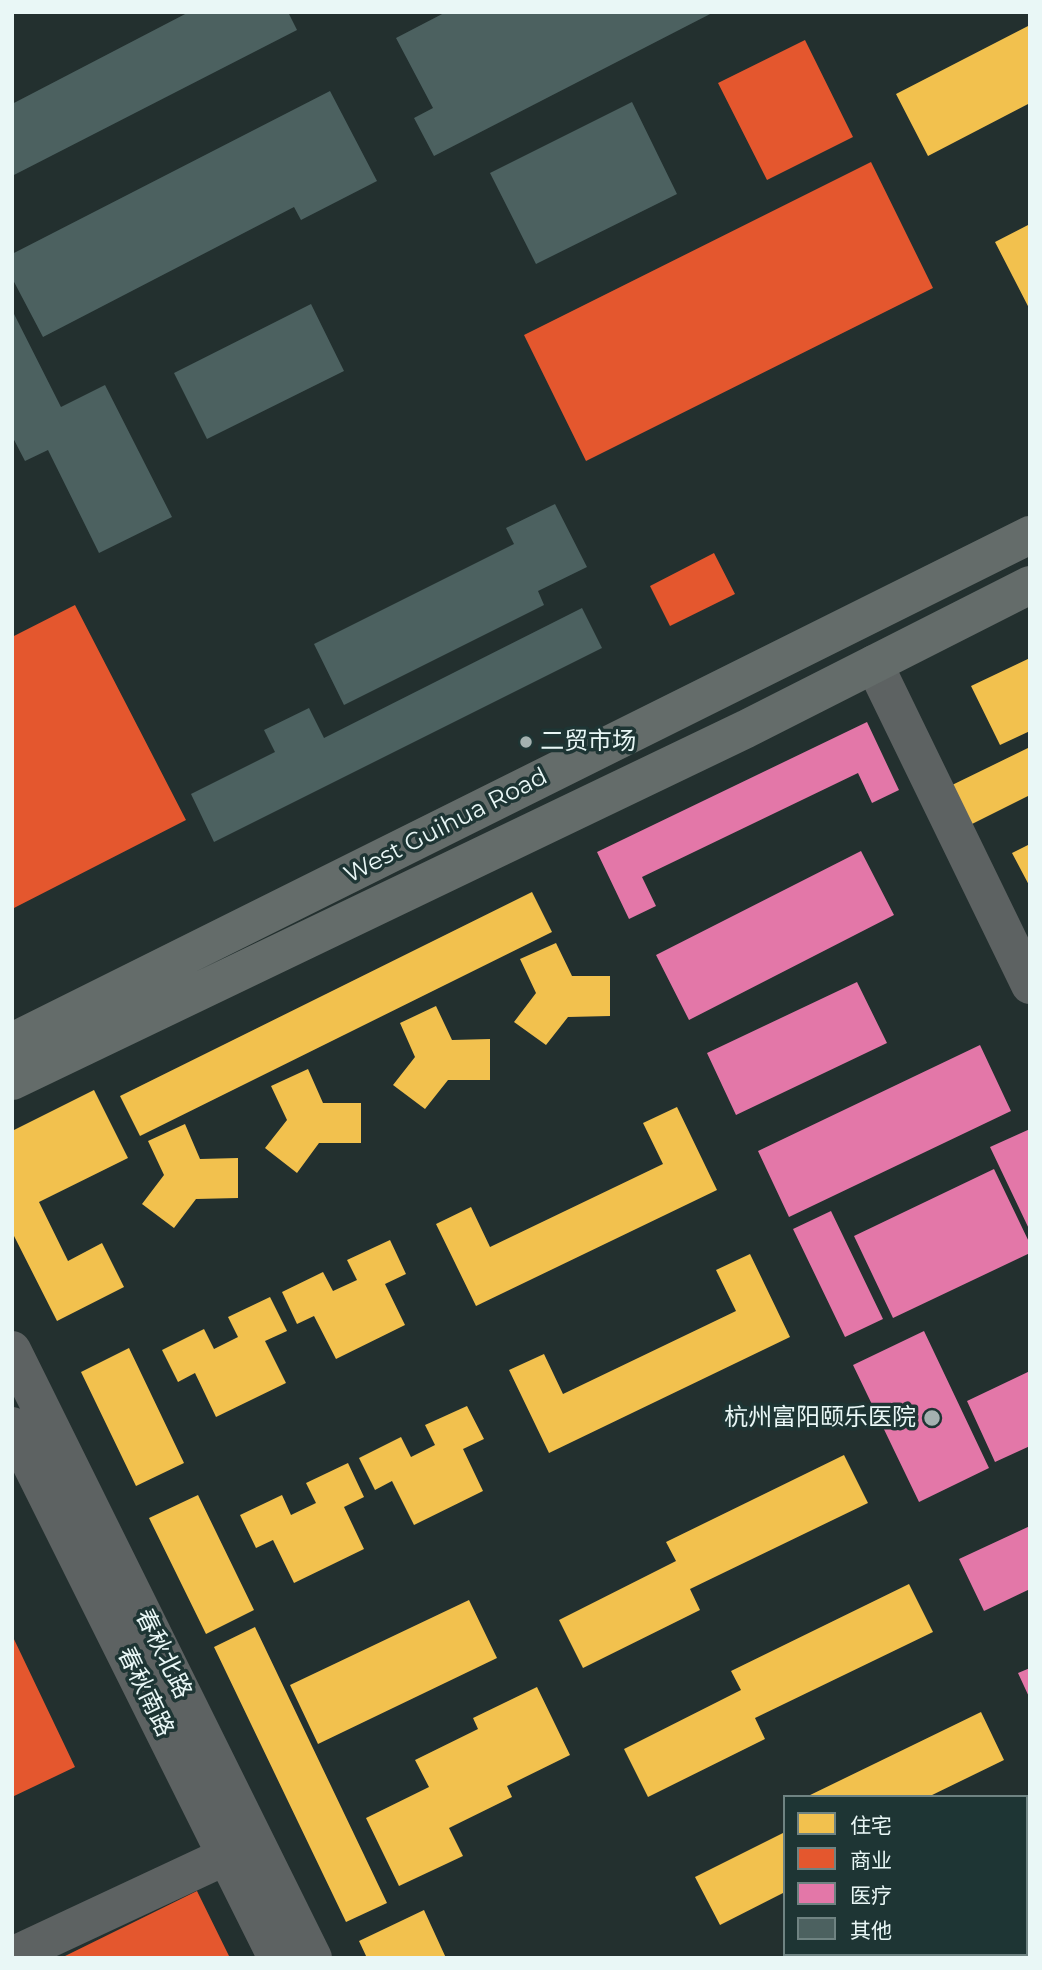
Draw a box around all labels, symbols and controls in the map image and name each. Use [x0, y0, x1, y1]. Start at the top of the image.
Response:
place label: 二贸市场 [540, 728, 636, 756]
marker: 二贸市场 [518, 734, 534, 750]
street label: West Guihua Road [340, 762, 552, 890]
place label: 杭州富阳颐乐医院 [724, 1404, 916, 1432]
marker: 杭州富阳颐乐医院 [922, 1408, 942, 1428]
street label: 春秋北路 [129, 1605, 197, 1703]
street label: 春秋南路 [111, 1643, 179, 1741]
legend [783, 1795, 1028, 1956]
text: 住宅 [850, 1813, 892, 1838]
text: 商业 [850, 1848, 892, 1873]
text: 医疗 [850, 1883, 892, 1908]
text: 其他 [850, 1918, 892, 1943]

